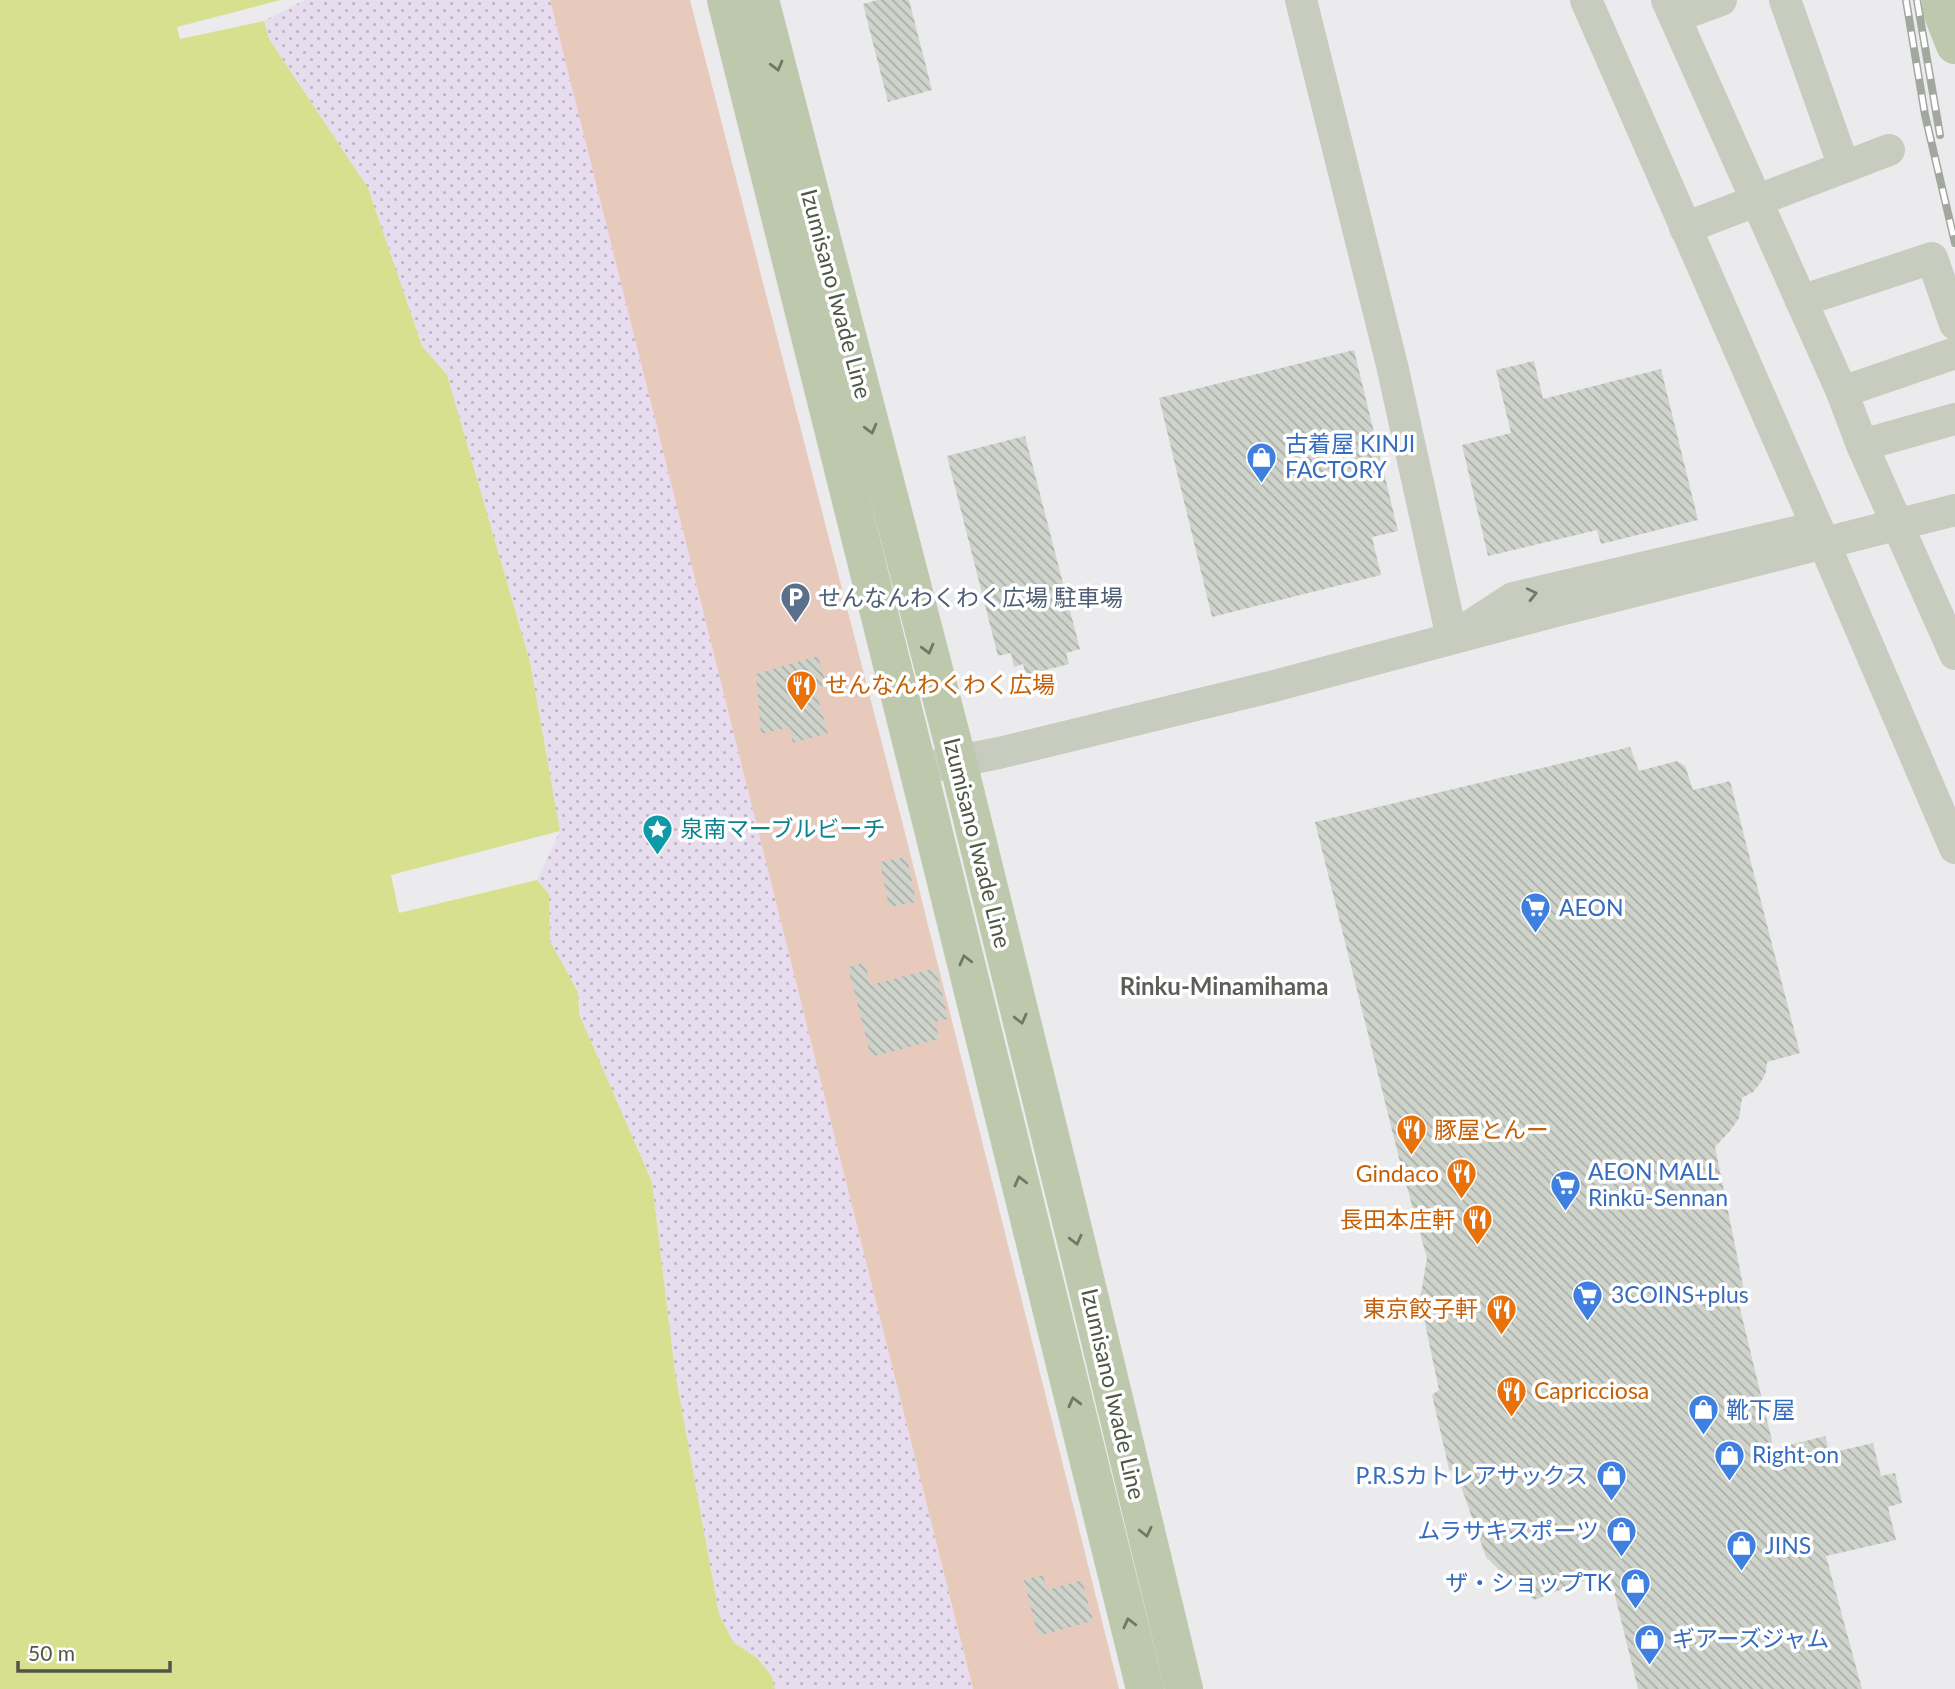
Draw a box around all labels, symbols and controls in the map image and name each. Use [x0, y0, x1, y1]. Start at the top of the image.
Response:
one-way arrow [769, 60, 784, 72]
street label: Izumisano Iwade Line [796, 186, 878, 402]
one-way arrow [863, 422, 877, 434]
place label: 古着屋 KINJI FACTORY [1285, 429, 1415, 483]
shop icon: 古着屋 KINJI FACTORY [1245, 440, 1279, 484]
parking icon: せんなんわくわく広場 駐車場 [778, 581, 812, 625]
place label: せんなんわくわく広場 駐車場 [818, 583, 1123, 611]
one-way arrow [1526, 587, 1538, 602]
one-way arrow [920, 643, 934, 655]
restaurant icon: せんなんわくわく広場 [785, 668, 819, 712]
place label: せんなんわくわく広場 [825, 670, 1055, 698]
street label: Izumisano Iwade Line [938, 735, 1018, 951]
place icon: 泉南マーブルビーチ [640, 812, 674, 856]
place label: 泉南マーブルビーチ [680, 814, 886, 842]
supermarket icon: AEON [1519, 891, 1553, 935]
place label: AEON [1559, 893, 1623, 921]
one-way arrow [959, 954, 973, 966]
district label: Rinku-Minamihama [1120, 971, 1328, 1000]
one-way arrow [1013, 1013, 1027, 1025]
restaurant icon: 豚屋とんー [1394, 1113, 1428, 1157]
place label: 豚屋とんー [1434, 1115, 1549, 1143]
restaurant icon: Gindaco [1445, 1157, 1479, 1201]
place label: AEON MALL Rinkū-Sennan [1588, 1157, 1728, 1211]
place label: Gindaco [1356, 1159, 1439, 1187]
supermarket icon: AEON MALL Rinkū-Sennan [1548, 1168, 1582, 1212]
one-way arrow [1014, 1175, 1028, 1187]
restaurant icon: 長田本庄軒 [1461, 1203, 1495, 1247]
place label: 長田本庄軒 [1340, 1205, 1455, 1233]
one-way arrow [1068, 1234, 1082, 1246]
supermarket icon: 3COINS+plus [1571, 1278, 1605, 1322]
place label: 3COINS+plus [1611, 1280, 1749, 1308]
street label: Izumisano Iwade Line [1076, 1285, 1152, 1502]
restaurant icon: 東京餃子軒 [1484, 1292, 1518, 1336]
place label: 東京餃子軒 [1363, 1294, 1478, 1322]
restaurant icon: Capricciosa [1494, 1374, 1528, 1418]
place label: Capricciosa [1534, 1376, 1649, 1404]
shop icon: 靴下屋 [1686, 1393, 1720, 1437]
place label: 靴下屋 [1726, 1395, 1795, 1423]
one-way arrow [1068, 1396, 1082, 1408]
shop icon: Right-on [1712, 1438, 1746, 1482]
place label: Right-on [1752, 1440, 1839, 1468]
shop icon: P.R.Sカトレアサックス [1594, 1459, 1628, 1503]
place label: P.R.Sカトレアサックス [1355, 1461, 1588, 1489]
shop icon: ムラサキスポーツ [1605, 1514, 1639, 1558]
place label: ムラサキスポーツ [1417, 1516, 1599, 1544]
one-way arrow [1138, 1526, 1152, 1538]
shop icon: JINS [1725, 1529, 1759, 1573]
place label: JINS [1765, 1531, 1811, 1559]
shop icon: ザ・ショップTK [1618, 1566, 1652, 1610]
place label: ザ・ショップTK [1445, 1568, 1613, 1596]
one-way arrow [1123, 1617, 1137, 1629]
shop icon: ギアーズジャム [1632, 1622, 1666, 1666]
place label: ギアーズジャム [1672, 1624, 1829, 1652]
scale bar [18, 1630, 170, 1674]
text: 50 m [28, 1640, 75, 1665]

